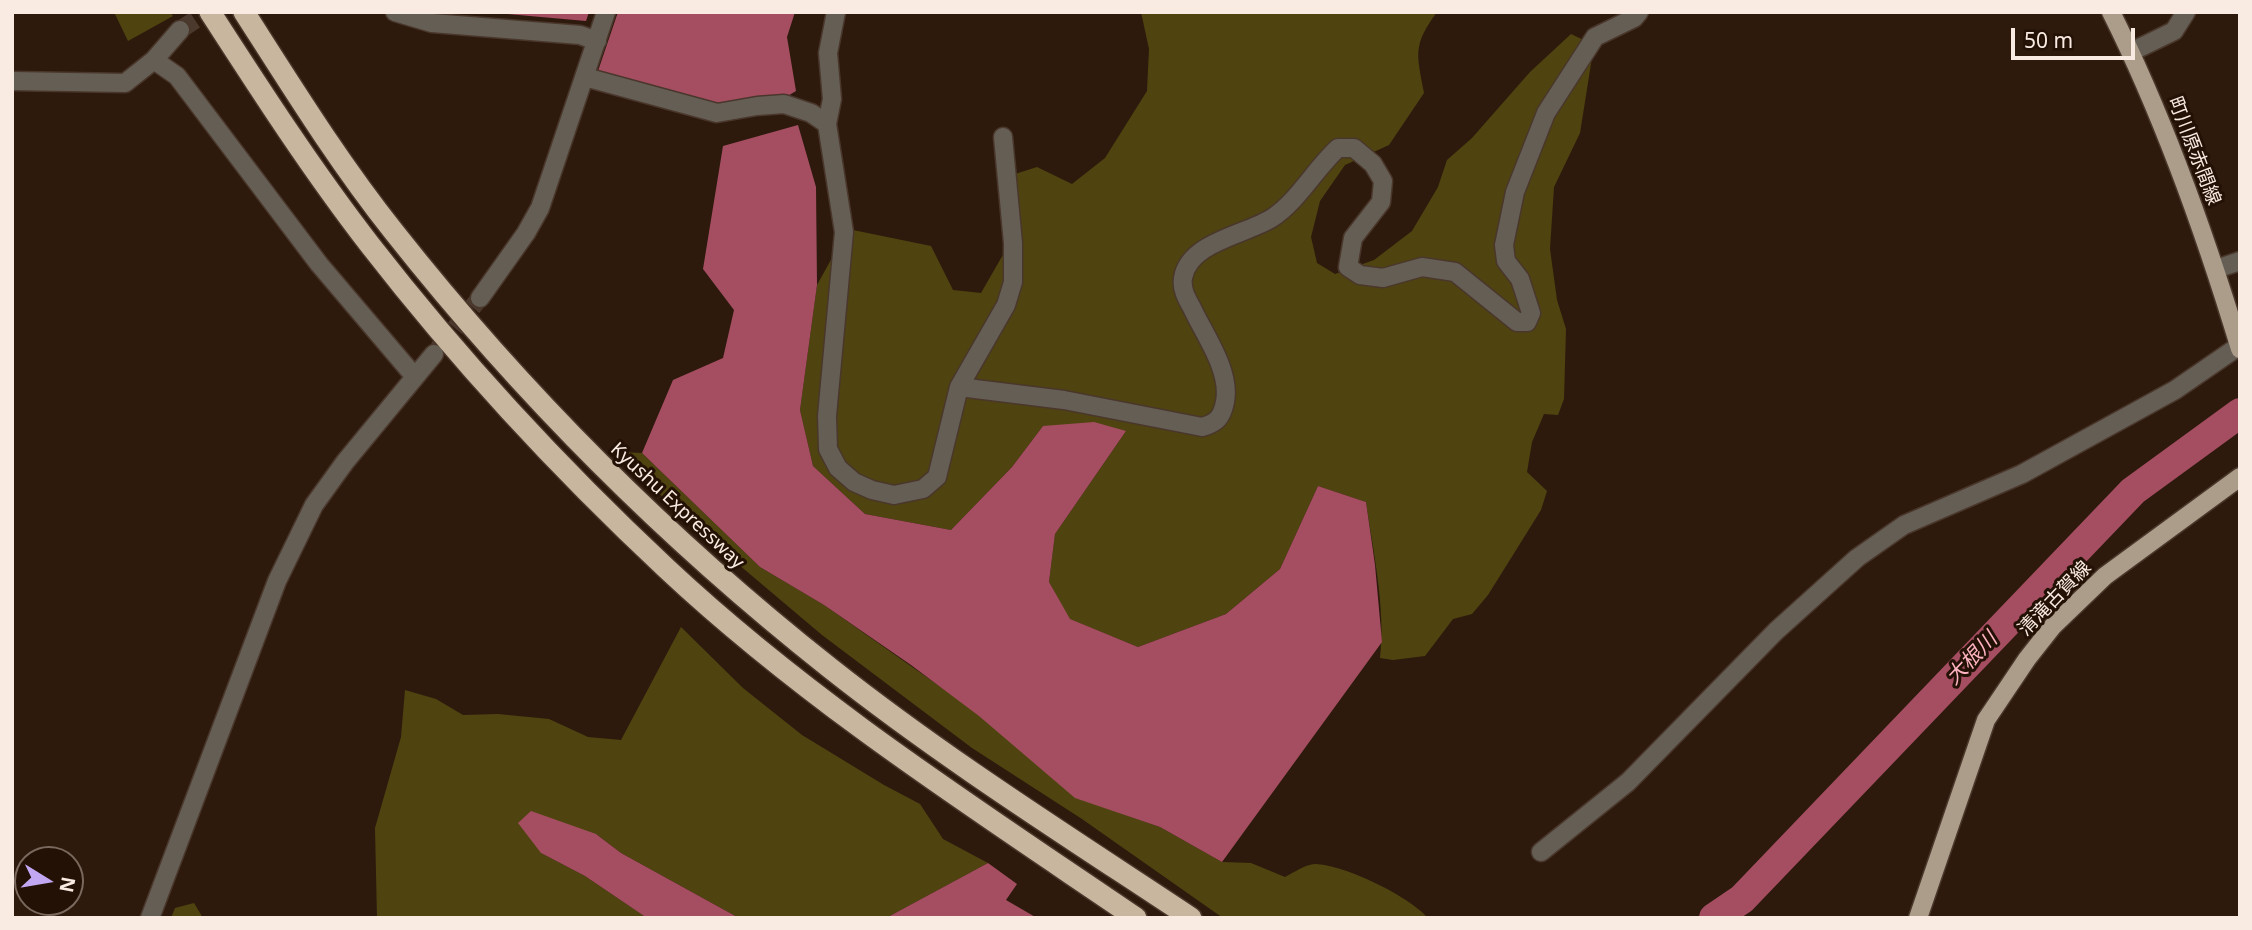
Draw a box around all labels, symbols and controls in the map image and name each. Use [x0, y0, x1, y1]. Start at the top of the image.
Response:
scale bar [2014, 14, 2138, 58]
text: 50 m [2024, 26, 2073, 54]
street label: 町川原赤間線 [2163, 94, 2225, 208]
street label: Kyushu Expressway [605, 438, 749, 574]
street label: 清滝古賀線 [2014, 557, 2096, 641]
water label: 大根川 [1941, 628, 2003, 690]
north arrow [14, 846, 84, 916]
text: N [53, 875, 82, 895]

